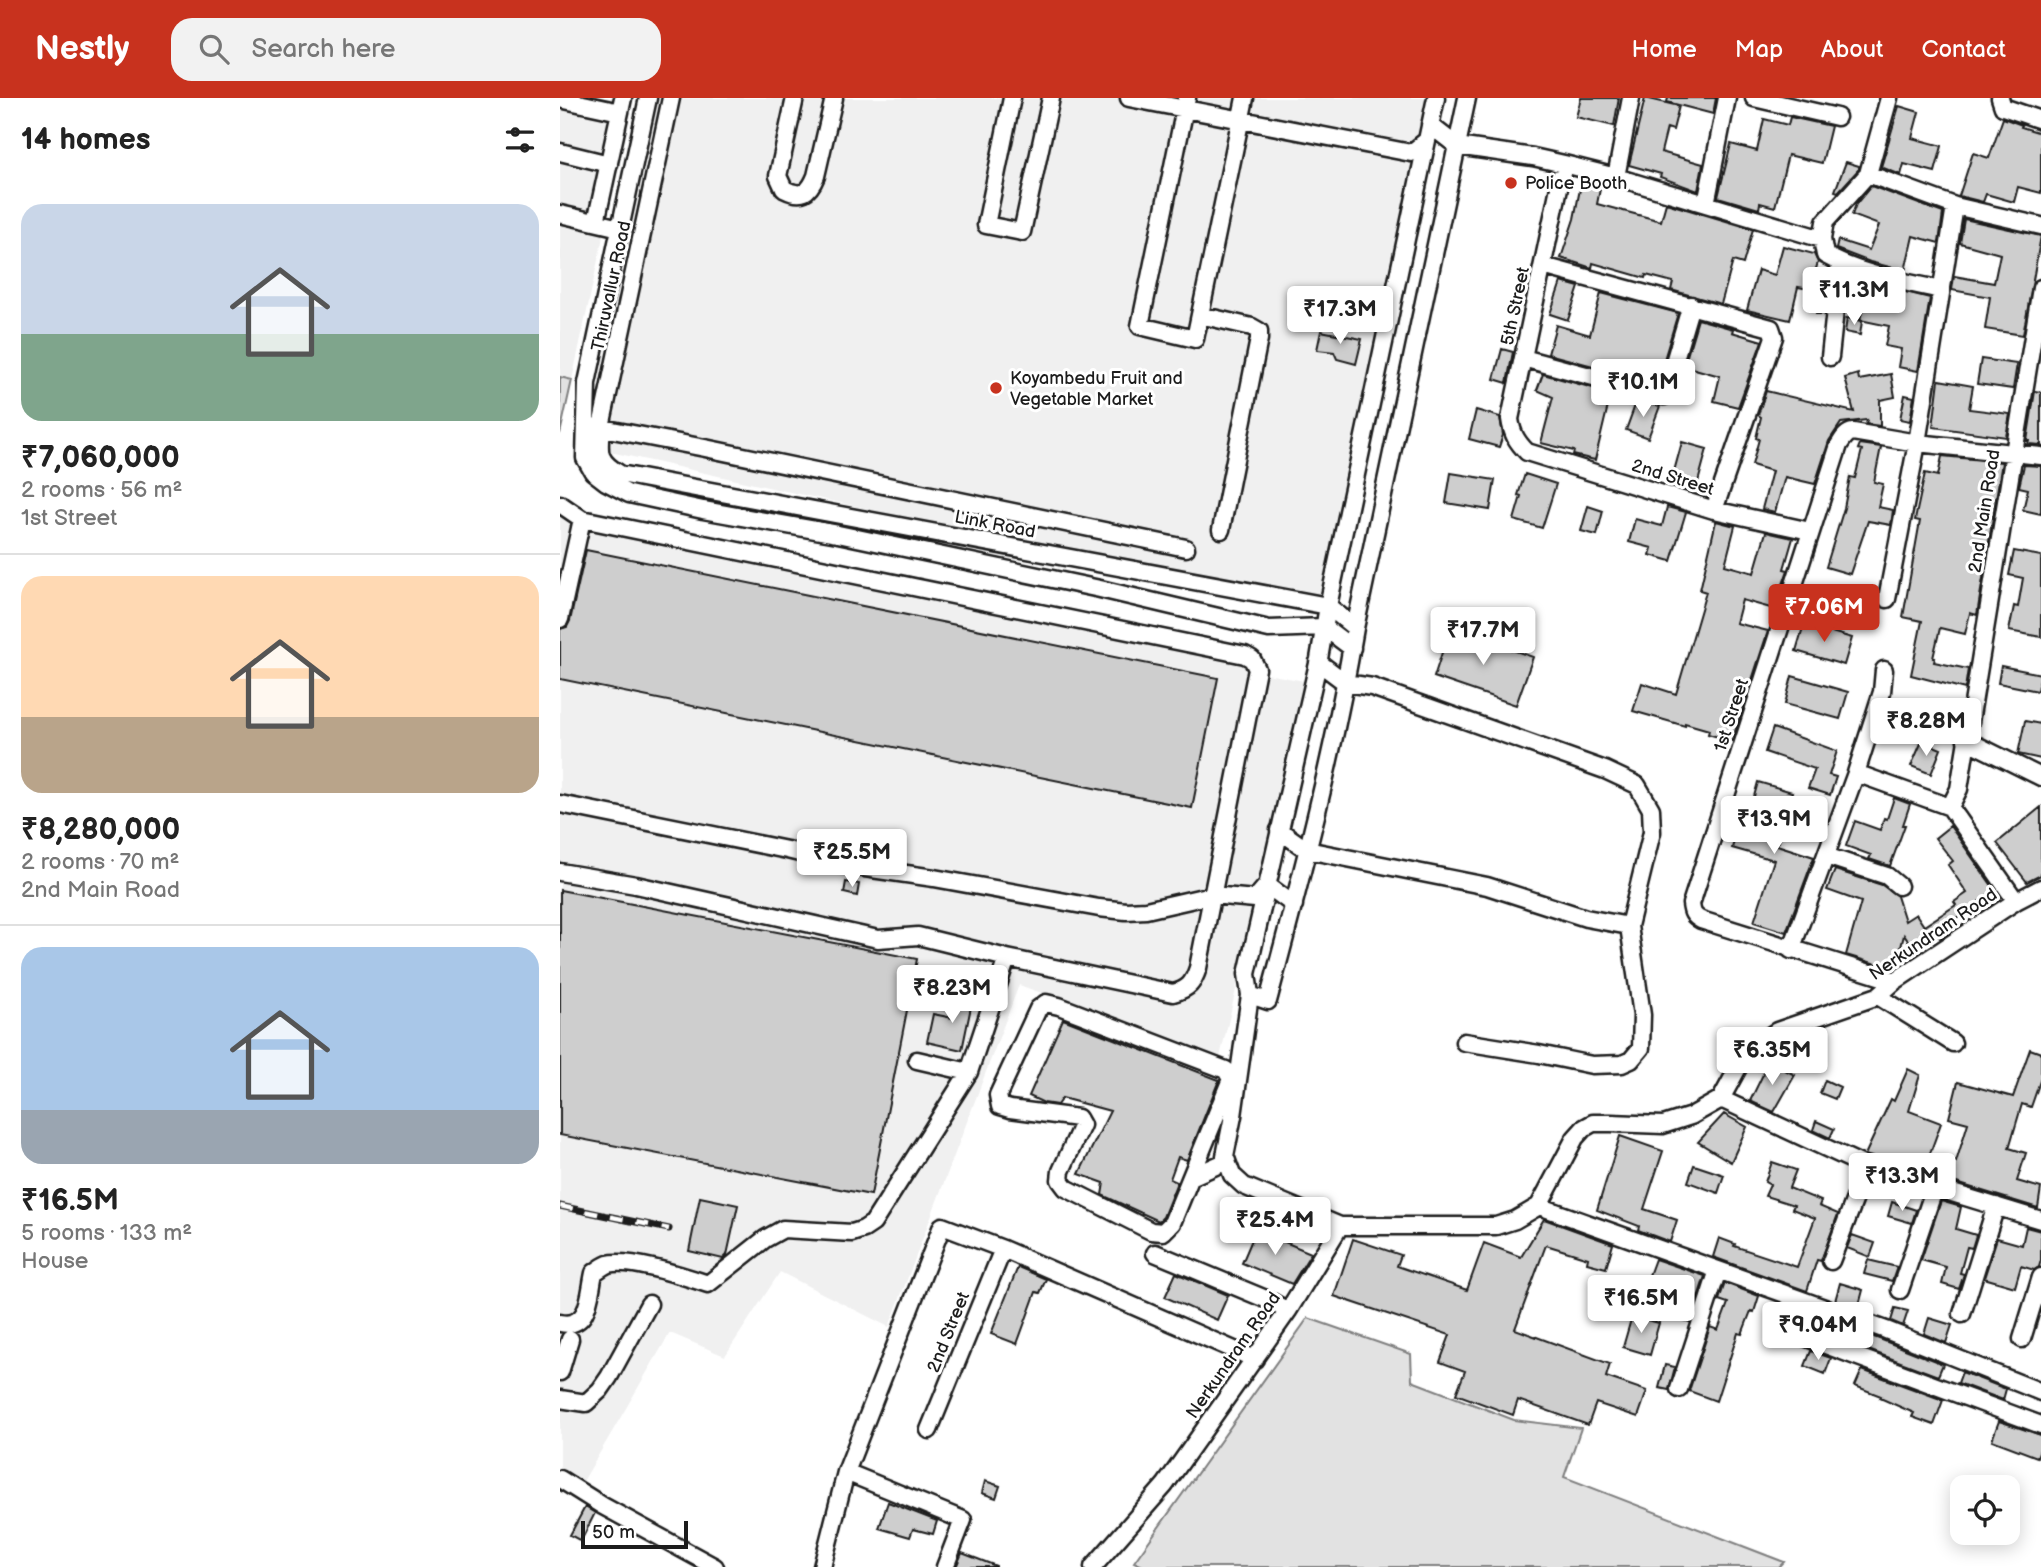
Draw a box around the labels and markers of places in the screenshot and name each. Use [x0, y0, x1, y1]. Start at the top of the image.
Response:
place label: Police Booth [1525, 173, 1627, 194]
marker: Police Booth [1503, 175, 1519, 191]
pin: ₹11.3M [1797, 268, 1911, 327]
pin: ₹17.3M [1283, 286, 1397, 346]
pin: ₹10.1M [1586, 360, 1700, 419]
place label: Koyambedu Fruit and Vegetable Market [1010, 368, 1183, 410]
marker: Koyambedu Fruit and Vegetable Market [988, 380, 1004, 396]
pin: ₹7.06M [1767, 584, 1881, 644]
pin: ₹17.7M [1426, 608, 1540, 667]
pin: ₹8.28M [1869, 698, 1983, 758]
pin: ₹13.9M [1717, 796, 1831, 856]
pin: ₹25.5M [795, 830, 909, 889]
pin: ₹8.23M [895, 965, 1009, 1025]
pin: ₹6.35M [1715, 1028, 1829, 1087]
pin: ₹13.3M [1845, 1154, 1959, 1213]
pin: ₹25.4M [1218, 1198, 1332, 1257]
pin: ₹16.5M [1584, 1276, 1698, 1335]
pin: ₹9.04M [1761, 1302, 1875, 1362]

